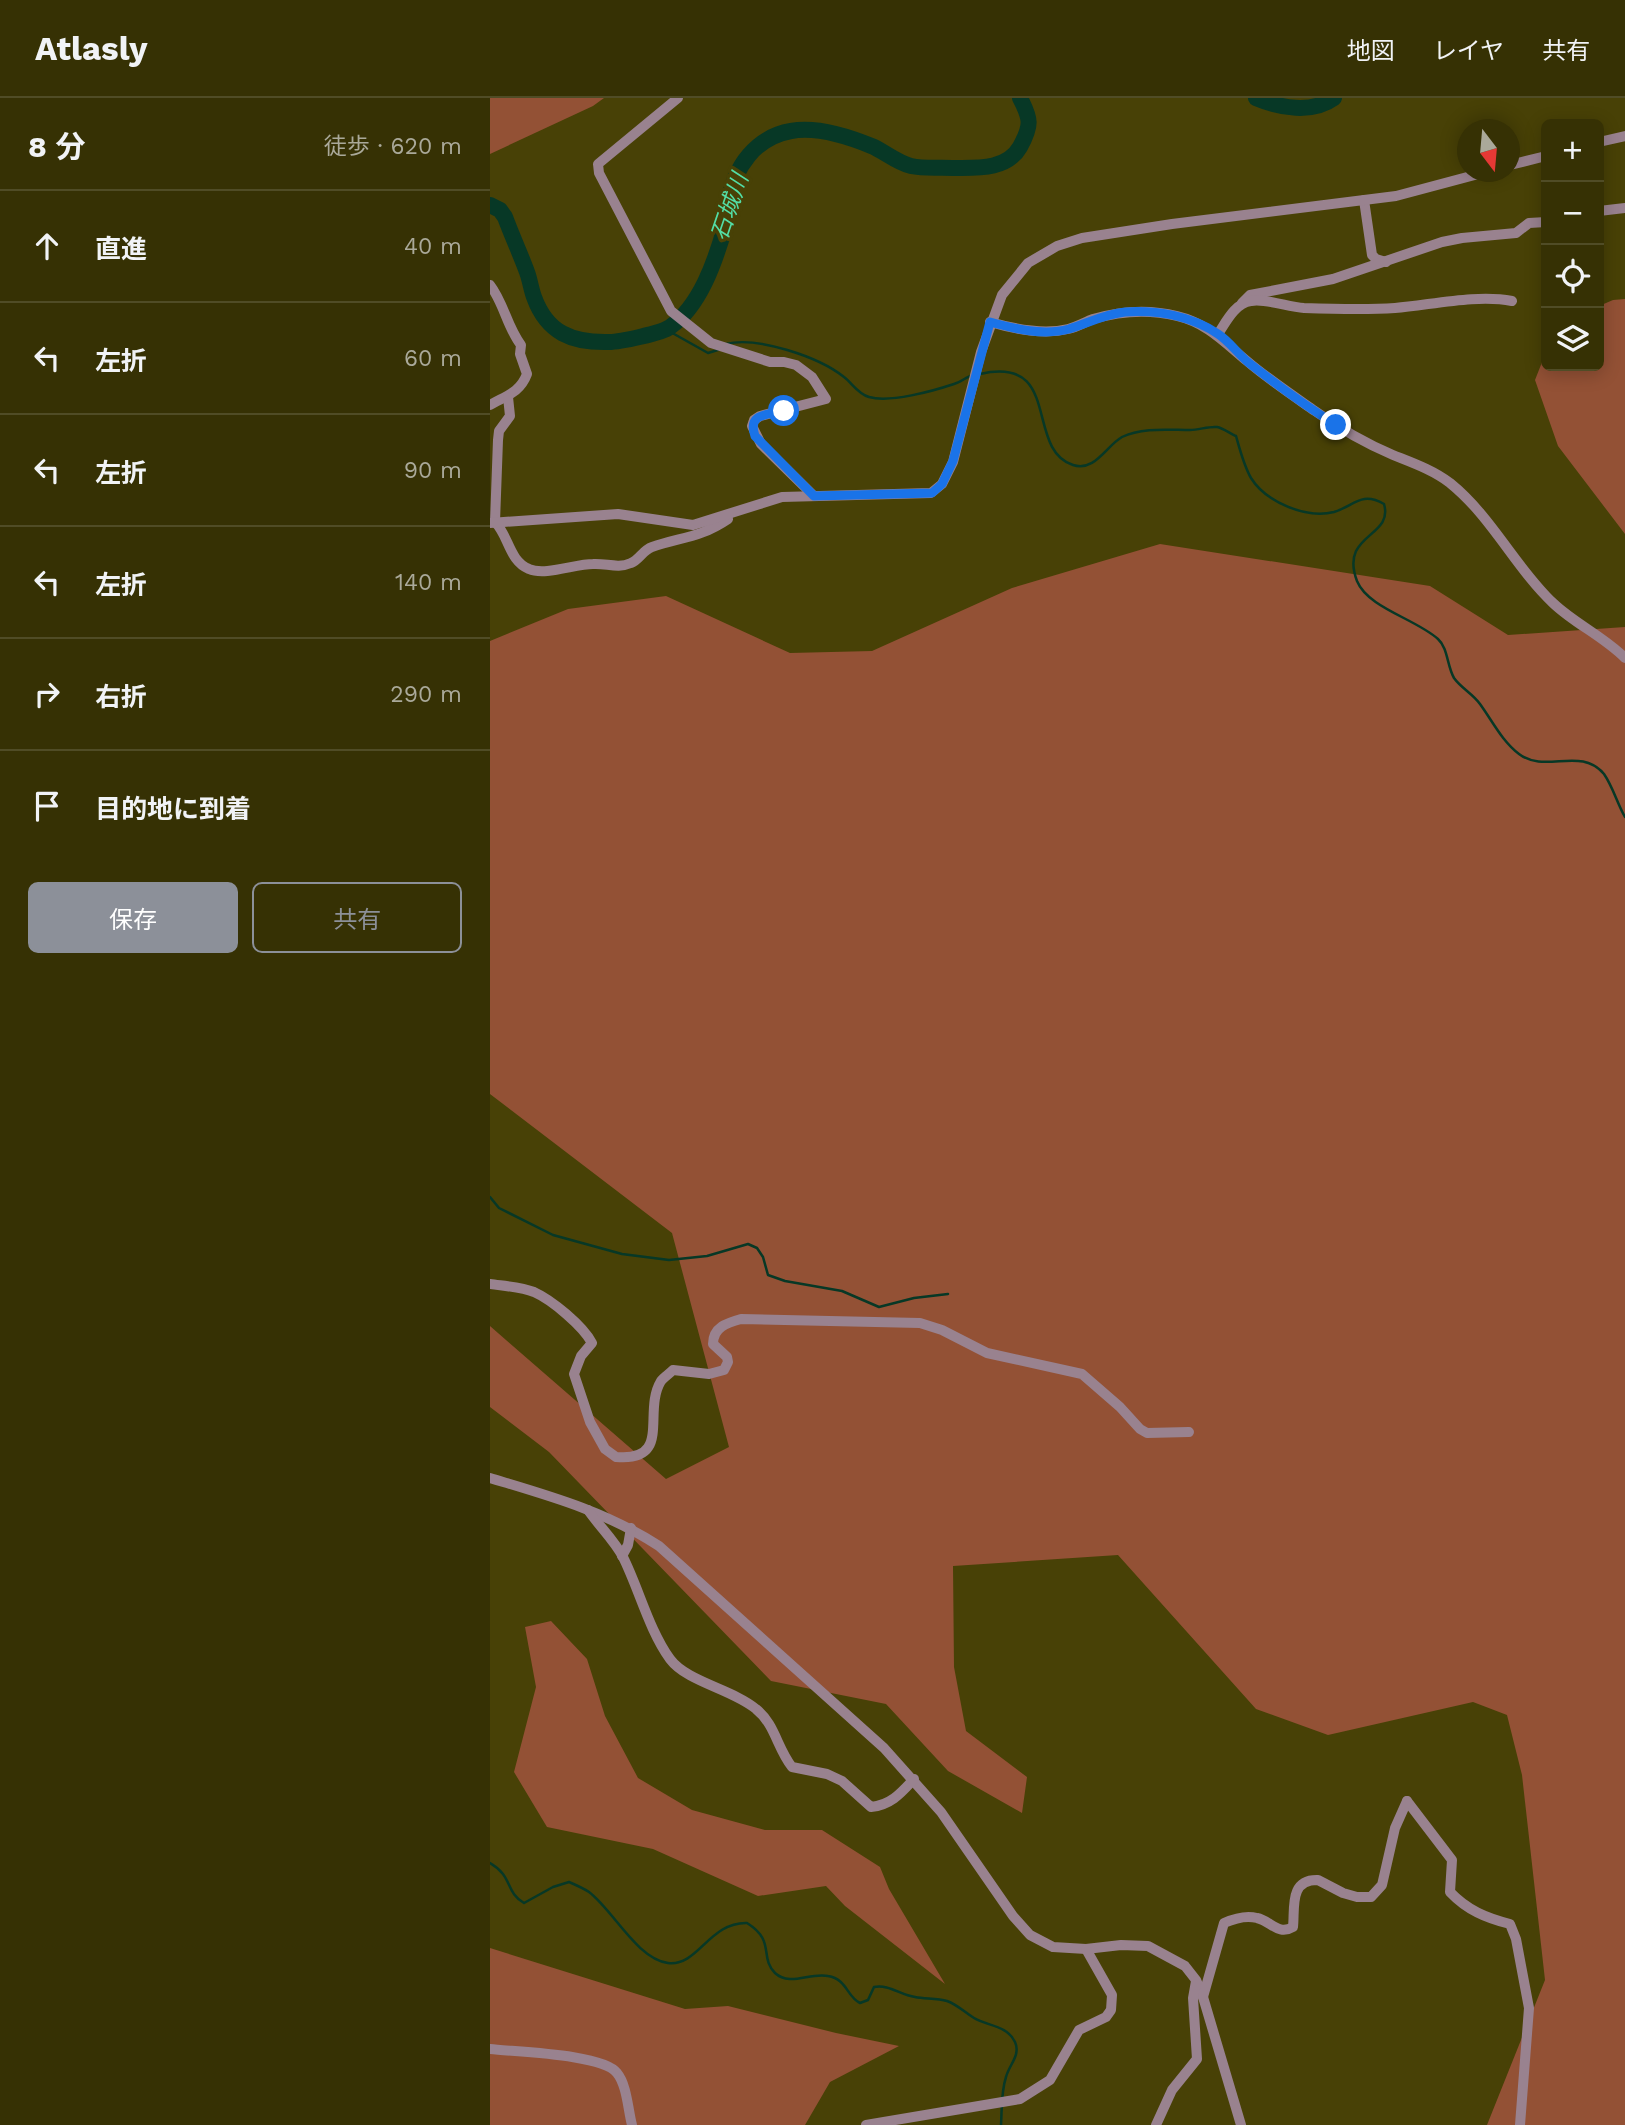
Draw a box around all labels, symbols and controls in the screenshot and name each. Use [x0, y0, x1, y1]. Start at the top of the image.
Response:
text: Atlasly [35, 29, 147, 68]
text: 地図 [1347, 37, 1395, 65]
text: レイヤ [1433, 37, 1504, 65]
text: 共有 [1542, 37, 1590, 65]
north arrow [1457, 119, 1520, 182]
map controls [1541, 119, 1604, 371]
button: + [1541, 119, 1604, 182]
text: 8 分 [28, 129, 85, 164]
text: 徒歩 · 620 m [324, 133, 462, 160]
water label: 石城川 [706, 167, 755, 244]
button: − [1541, 182, 1604, 245]
icon: ahead [28, 227, 66, 265]
text: 40 m [404, 233, 462, 260]
text: 直進 [95, 234, 147, 264]
button: locate [1541, 245, 1604, 308]
button: layers [1541, 308, 1604, 371]
icon: left [28, 339, 66, 377]
text: 60 m [404, 345, 462, 372]
text: 左折 [95, 346, 147, 376]
route start [768, 395, 799, 426]
route end [1320, 409, 1351, 440]
icon: left [28, 451, 66, 489]
text: 90 m [404, 457, 462, 484]
text: 左折 [95, 458, 147, 488]
icon: left [28, 563, 66, 601]
text: 140 m [395, 569, 462, 596]
text: 左折 [95, 570, 147, 600]
icon: right [28, 675, 66, 713]
text: 290 m [390, 681, 462, 708]
text: 右折 [95, 682, 147, 712]
icon: arrive [28, 787, 66, 825]
text: 目的地に到着 [95, 794, 251, 824]
button: 保存 [28, 882, 238, 953]
button: 共有 [252, 882, 462, 953]

